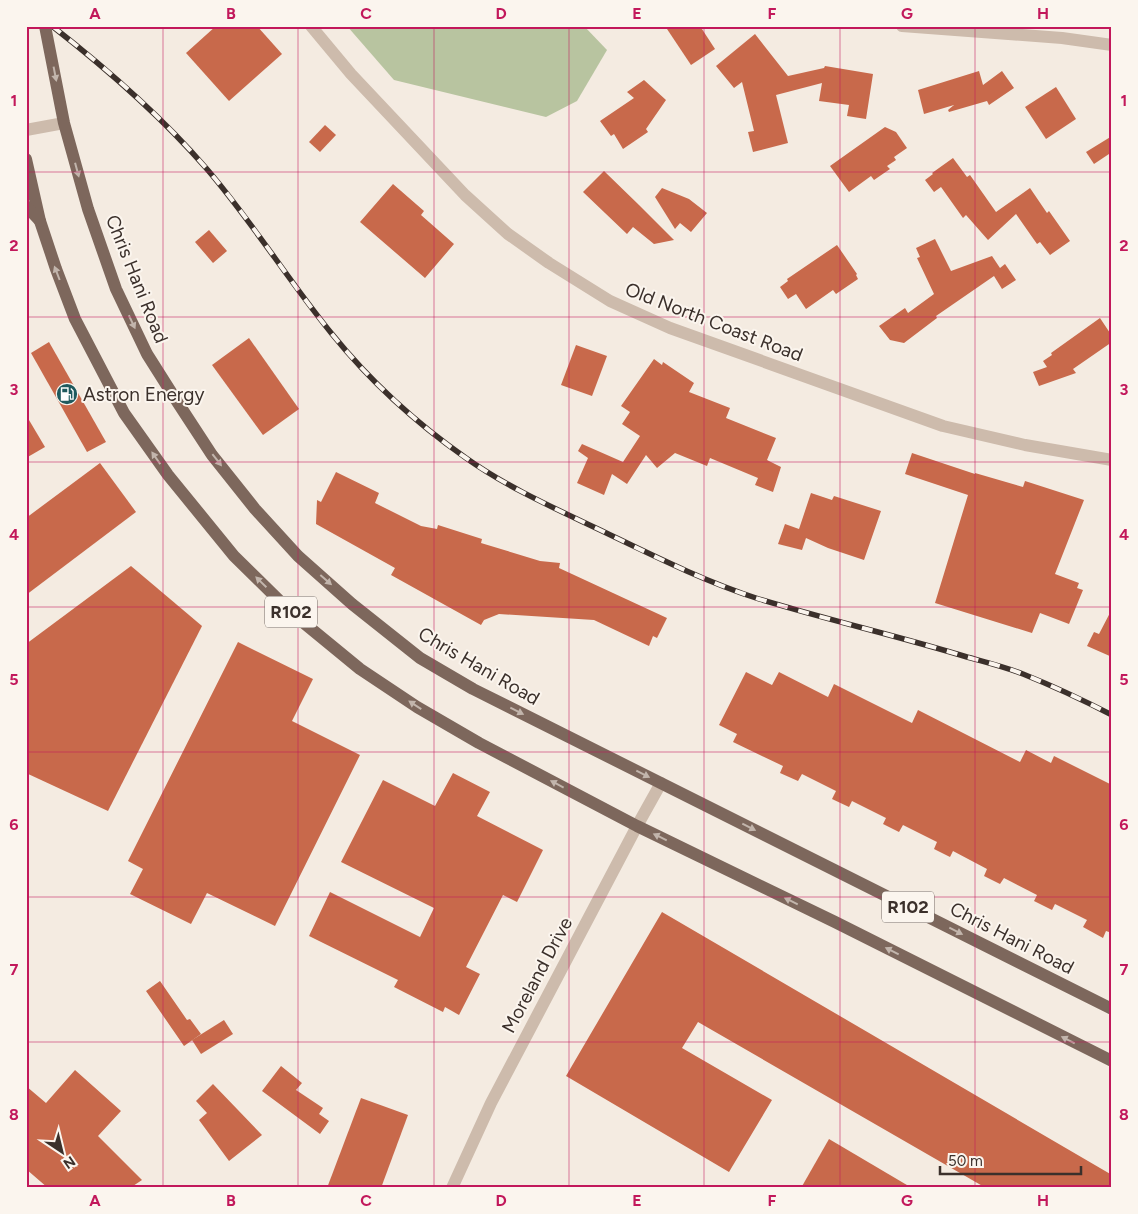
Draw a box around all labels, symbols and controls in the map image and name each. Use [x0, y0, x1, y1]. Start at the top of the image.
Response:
text: A [89, 4, 101, 23]
text: B [226, 4, 236, 23]
text: C [360, 4, 372, 23]
text: D [495, 4, 507, 23]
text: E [632, 4, 642, 23]
text: F [768, 4, 777, 23]
text: G [901, 4, 913, 23]
text: H [1037, 4, 1049, 23]
one-way arrow [51, 67, 59, 83]
text: 1 [11, 91, 17, 110]
text: 1 [1121, 91, 1127, 110]
one-way arrow [73, 162, 81, 177]
street label: Chris Hani Road [101, 212, 173, 346]
text: 2 [9, 236, 19, 255]
text: 2 [1119, 236, 1129, 255]
one-way arrow [53, 266, 60, 281]
street label: Old North Coast Road [622, 278, 806, 366]
one-way arrow [128, 315, 136, 329]
text: 3 [10, 380, 19, 399]
text: 3 [1120, 380, 1129, 399]
fuel station icon: Astron Energy [55, 382, 79, 406]
place label: Astron Energy [83, 383, 204, 406]
one-way arrow [151, 451, 161, 465]
one-way arrow [211, 454, 222, 467]
text: 4 [9, 525, 19, 544]
text: 4 [1119, 525, 1129, 544]
one-way arrow [319, 575, 332, 586]
one-way arrow [255, 576, 267, 588]
road number: R102 [265, 596, 317, 628]
street label: Chris Hani Road [414, 622, 544, 710]
text: 5 [9, 670, 19, 689]
text: 5 [1119, 670, 1129, 689]
one-way arrow [408, 700, 421, 710]
one-way arrow [510, 707, 524, 715]
one-way arrow [635, 770, 650, 778]
one-way arrow [549, 780, 564, 788]
text: 6 [9, 815, 19, 834]
text: 6 [1119, 815, 1129, 834]
one-way arrow [742, 823, 756, 831]
one-way arrow [652, 832, 667, 841]
road number: R102 [882, 892, 934, 922]
one-way arrow [784, 897, 798, 905]
street label: Chris Hani Road [946, 897, 1078, 979]
street label: Moreland Drive [497, 913, 577, 1037]
one-way arrow [949, 927, 964, 936]
one-way arrow [884, 947, 899, 955]
text: 7 [10, 960, 19, 979]
text: 7 [1120, 960, 1129, 979]
one-way arrow [1061, 1036, 1075, 1044]
text: 8 [9, 1105, 19, 1124]
text: 8 [1119, 1105, 1129, 1124]
north arrow [38, 1126, 88, 1176]
scale bar [940, 1144, 1082, 1176]
text: N [60, 1152, 78, 1172]
text: 50 m [948, 1152, 983, 1170]
text: A [89, 1191, 101, 1210]
text: B [226, 1191, 236, 1210]
text: C [360, 1191, 372, 1210]
text: D [495, 1191, 507, 1210]
text: E [632, 1191, 642, 1210]
text: F [768, 1191, 777, 1210]
text: G [901, 1191, 913, 1210]
text: H [1037, 1191, 1049, 1210]

